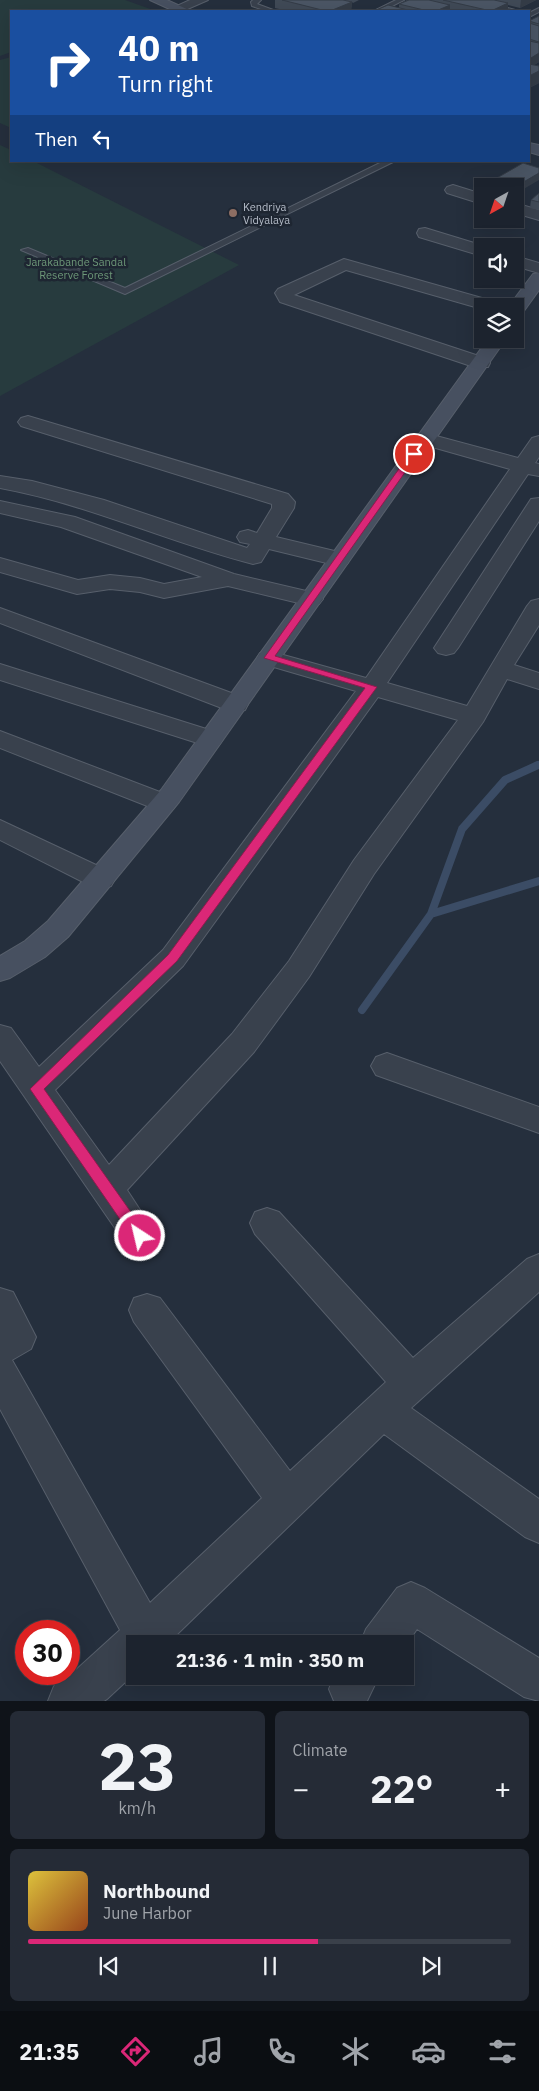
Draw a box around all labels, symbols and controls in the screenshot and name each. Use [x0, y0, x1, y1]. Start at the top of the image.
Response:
text: 40 m [118, 25, 200, 71]
icon: right [35, 30, 100, 95]
text: Turn right [118, 69, 213, 98]
icon: left [88, 125, 116, 153]
text: Then [35, 127, 78, 151]
north arrow [474, 178, 524, 228]
map controls [474, 178, 524, 348]
place label: Kendriya Vidyalaya [243, 200, 290, 227]
marker: Kendriya Vidyalaya [227, 207, 239, 219]
button: sound [474, 238, 524, 288]
park label: Jarakabande Sandal Reserve Forest [26, 255, 126, 282]
button: layers [474, 298, 524, 348]
pin [393, 433, 435, 475]
icon: arrive [400, 440, 428, 468]
position arrow [113, 1209, 165, 1261]
speed limit sign: 30 [15, 1620, 80, 1685]
text: 21:36 · 1 min · 350 m [176, 1648, 364, 1672]
text: 23 [98, 1723, 176, 1808]
text: Climate [293, 1740, 348, 1760]
text: 22° [370, 1764, 433, 1813]
text: − [293, 1770, 309, 1807]
text: + [494, 1770, 511, 1807]
text: km/h [118, 1798, 156, 1818]
text: Northbound [103, 1879, 210, 1903]
text: June Harbor [103, 1903, 192, 1923]
icon: previous [95, 1952, 123, 1980]
icon: pause [256, 1952, 284, 1980]
icon: next [417, 1952, 445, 1980]
icon: directions [118, 2034, 153, 2069]
icon: music [191, 2034, 226, 2069]
icon: phone [264, 2034, 299, 2069]
icon: climate [338, 2034, 373, 2069]
icon: car [411, 2034, 446, 2069]
icon: filters [485, 2034, 520, 2069]
text: 21:35 [19, 2037, 79, 2066]

